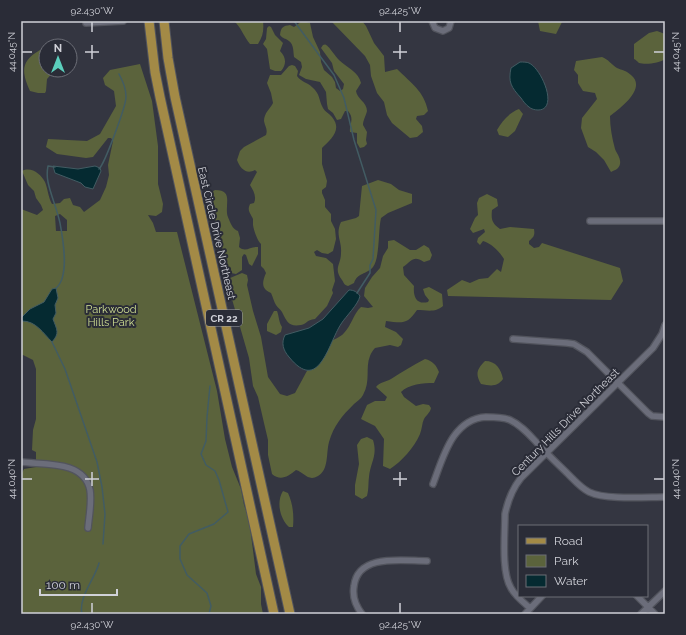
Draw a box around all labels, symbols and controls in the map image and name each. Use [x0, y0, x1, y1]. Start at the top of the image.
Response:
text: 92.430°W [71, 5, 114, 16]
text: 92.425°W [379, 5, 422, 16]
text: 44.045°N [6, 32, 17, 72]
text: 44.045°N [670, 32, 681, 72]
north arrow [38, 38, 78, 78]
text: N [54, 42, 62, 55]
street label: East Circle Drive Northeast [195, 165, 238, 301]
park label: Parkwood Hills Park [85, 303, 137, 329]
road number: CR 22 [206, 310, 242, 326]
street label: Century Hills Drive Northeast [509, 366, 622, 479]
text: 44.040°N [6, 459, 17, 499]
text: 44.040°N [670, 459, 681, 499]
legend [518, 525, 648, 597]
text: Road [554, 534, 583, 548]
text: Park [554, 554, 579, 568]
scale bar [40, 571, 117, 597]
text: Water [554, 574, 588, 588]
text: 100 m [46, 578, 80, 592]
text: 92.430°W [71, 619, 114, 630]
text: 92.425°W [379, 619, 422, 630]

